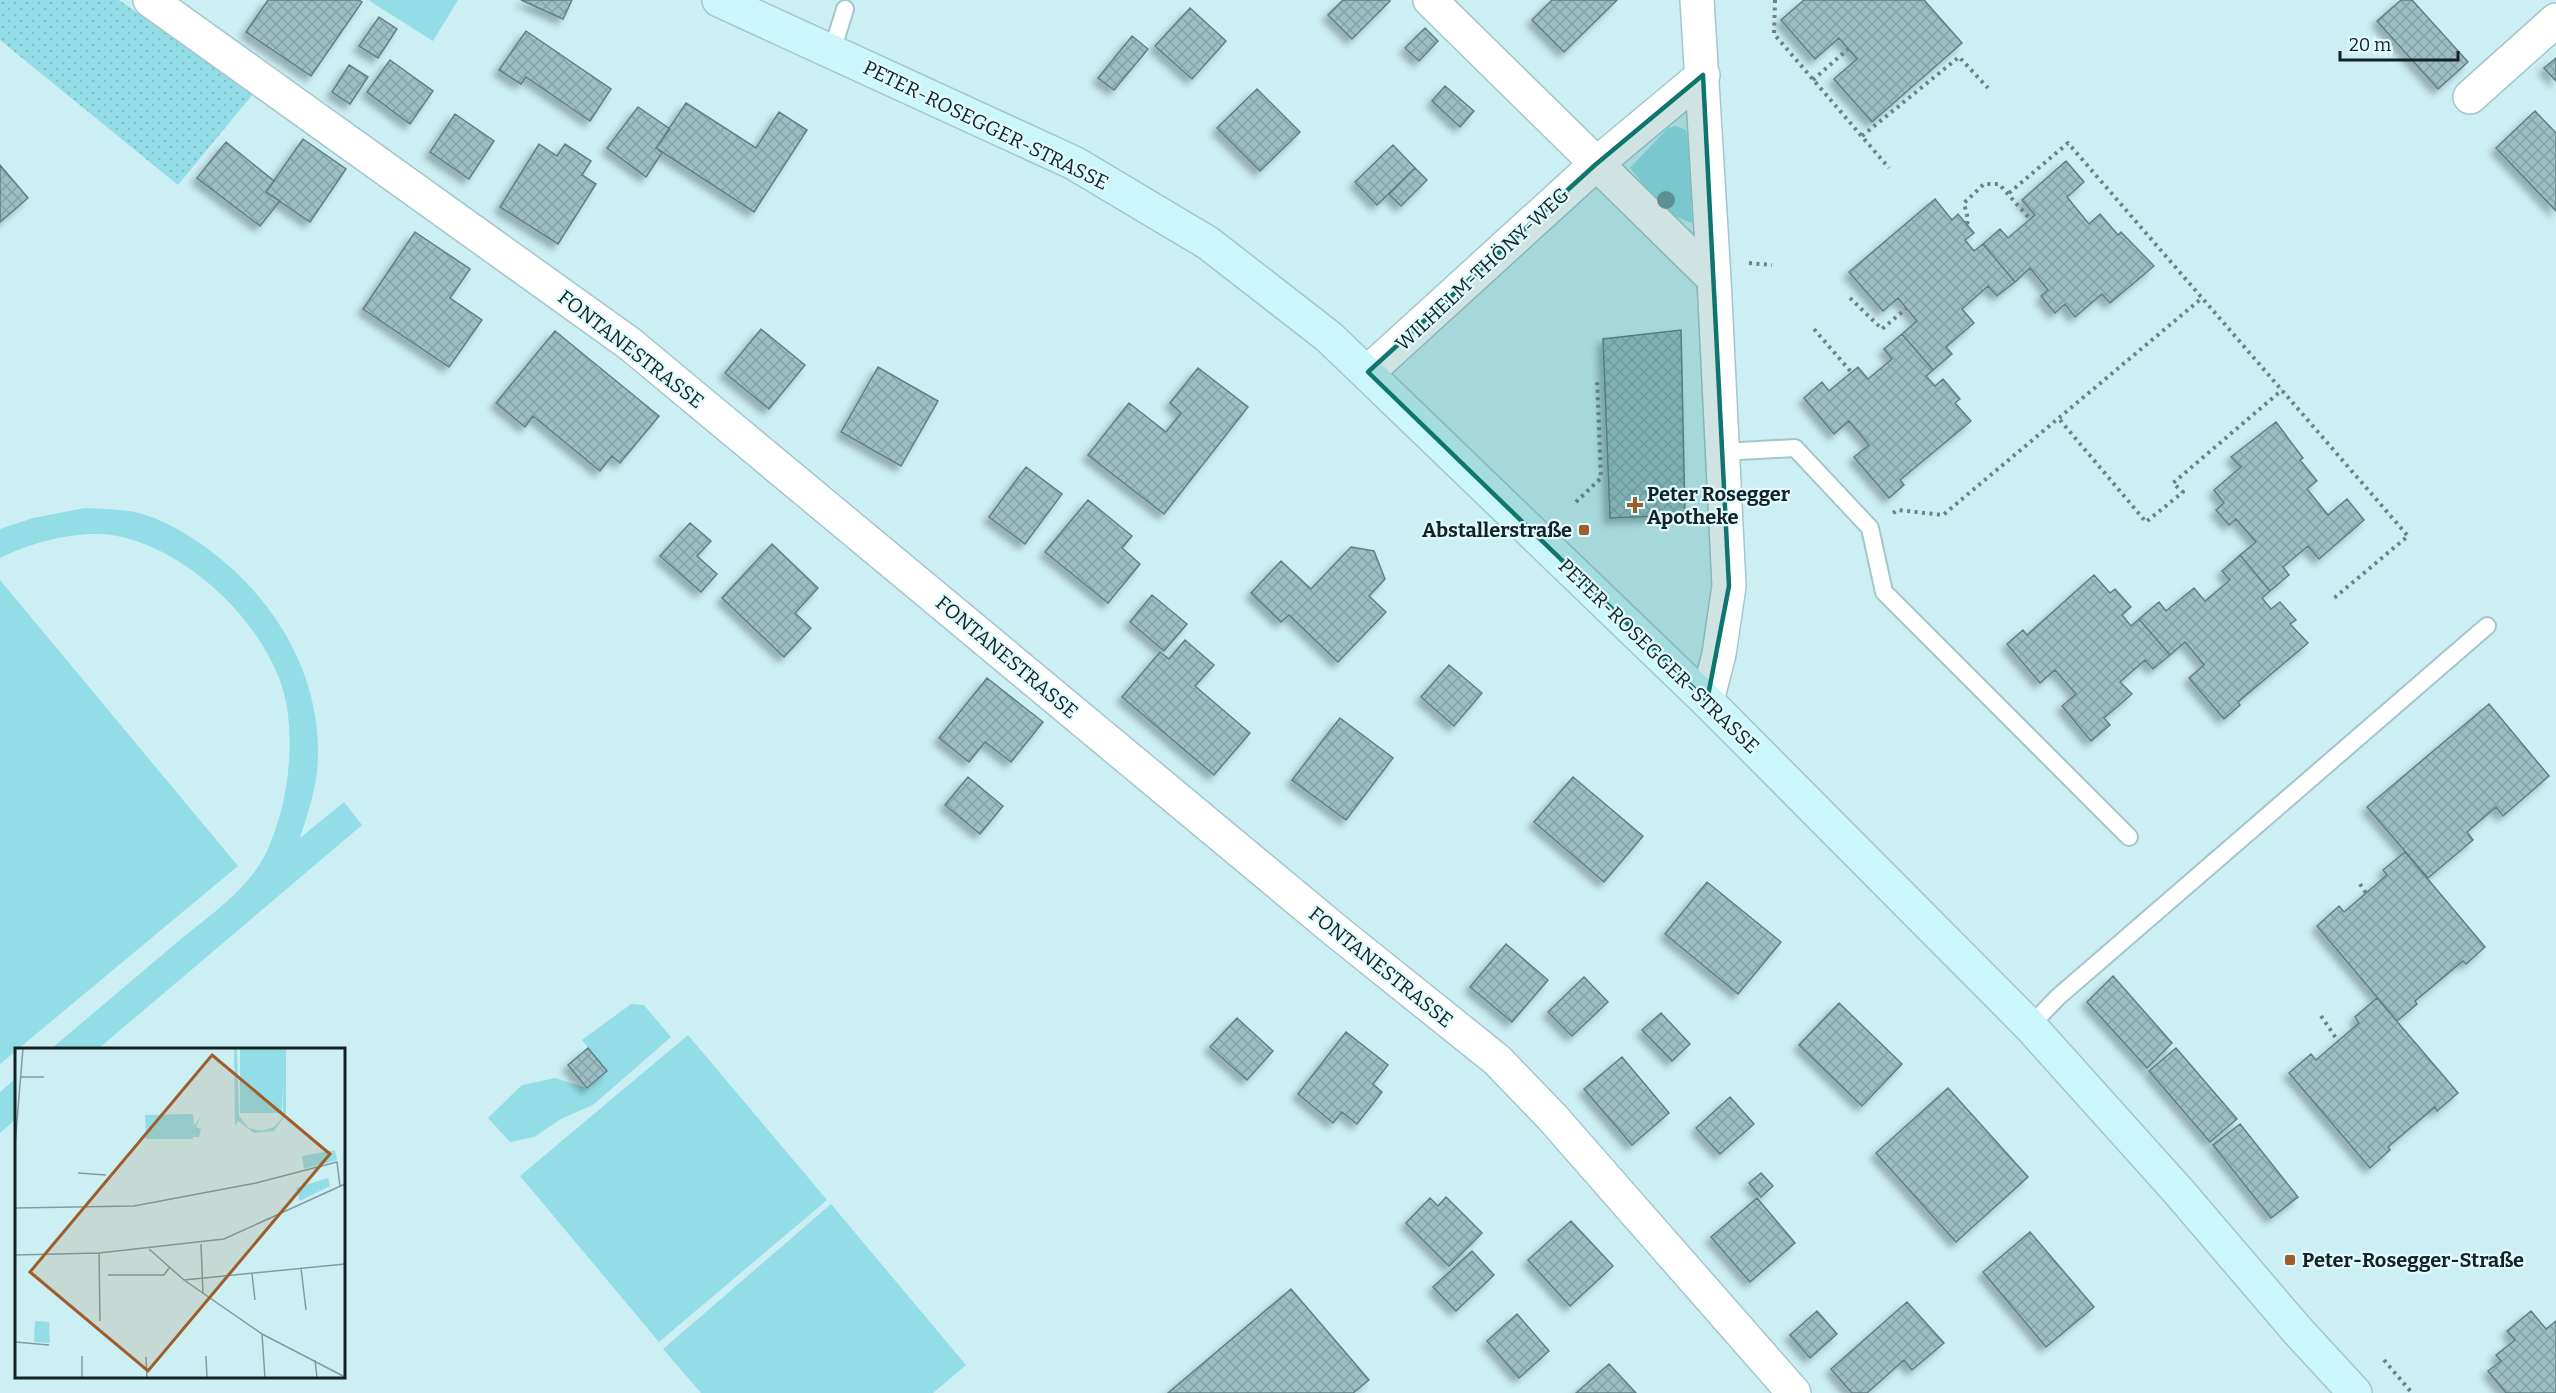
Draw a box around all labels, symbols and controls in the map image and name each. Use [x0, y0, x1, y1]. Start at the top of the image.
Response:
scale bar [2340, 24, 2458, 62]
text: 20 m [2349, 34, 2391, 56]
street label: PETER-ROSEGGER-STRASSE [860, 55, 1112, 195]
street label: WILHELM-THÖNY-WEG [1390, 182, 1574, 356]
street label: FONTANESTRASSE [553, 285, 709, 413]
place label: Peter Rosegger Apotheke [1647, 482, 1791, 529]
marker: Peter Rosegger Apotheke [1628, 498, 1642, 512]
place label: Abstallerstraße [1422, 518, 1572, 542]
marker: Abstallerstraße [1577, 523, 1591, 537]
street label: PETER-ROSEGGER-STRASSE [1554, 554, 1764, 758]
street label: FONTANESTRASSE [931, 591, 1083, 723]
street label: FONTANESTRASSE [1304, 902, 1458, 1032]
inset map [15, 1048, 345, 1378]
place label: Peter-Rosegger-Straße [2302, 1248, 2524, 1272]
marker: Peter-Rosegger-Straße [2283, 1253, 2297, 1267]

